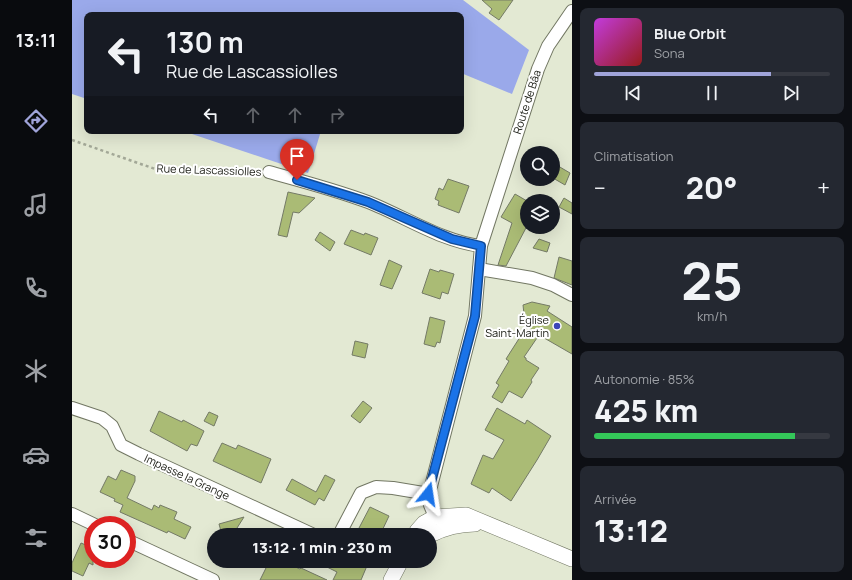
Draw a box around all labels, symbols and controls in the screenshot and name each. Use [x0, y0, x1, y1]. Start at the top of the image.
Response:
text: 130 m [166, 23, 244, 61]
text: Blue Orbit [654, 23, 726, 44]
text: 13:11 [16, 28, 56, 52]
icon: left [100, 28, 152, 80]
text: Sona [654, 44, 685, 62]
text: Rue de Lascassiolles [166, 59, 338, 83]
street label: Route de Bâa [509, 68, 544, 136]
icon: previous [622, 82, 644, 104]
icon: pause [701, 82, 723, 104]
icon: next [780, 82, 802, 104]
icon: left [200, 104, 222, 126]
icon: ahead [242, 104, 264, 126]
icon: ahead [284, 104, 306, 126]
icon: right [326, 104, 348, 126]
icon: directions [22, 107, 50, 135]
pin [280, 139, 314, 180]
icon: arrive [286, 145, 308, 167]
map controls [520, 146, 560, 234]
button: search [520, 146, 560, 186]
text: Climatisation [594, 147, 674, 165]
street label: Rue de Lascassiolles [156, 160, 262, 179]
text: 20° [686, 167, 738, 208]
text: − [594, 173, 606, 203]
text: + [817, 173, 830, 203]
icon: music [22, 191, 50, 219]
button: layers [520, 194, 560, 234]
text: 25 [681, 245, 743, 316]
icon: phone [22, 274, 50, 302]
text: km/h [697, 307, 727, 325]
place label: Église Saint-Martin [485, 312, 550, 340]
marker: Église Saint-Martin [552, 321, 562, 331]
icon: climate [22, 357, 50, 385]
text: Autonomie · 85% [594, 370, 695, 388]
text: 425 km [594, 390, 698, 431]
icon: car [22, 441, 50, 469]
street label: Impasse la Grange [142, 450, 233, 503]
position arrow [407, 473, 449, 515]
text: Arrivée [594, 490, 636, 508]
text: 13:12 [594, 510, 668, 551]
speed limit sign: 30 [84, 516, 136, 568]
icon: filters [22, 524, 50, 552]
text: 13:12 · 1 min · 230 m [252, 537, 392, 558]

